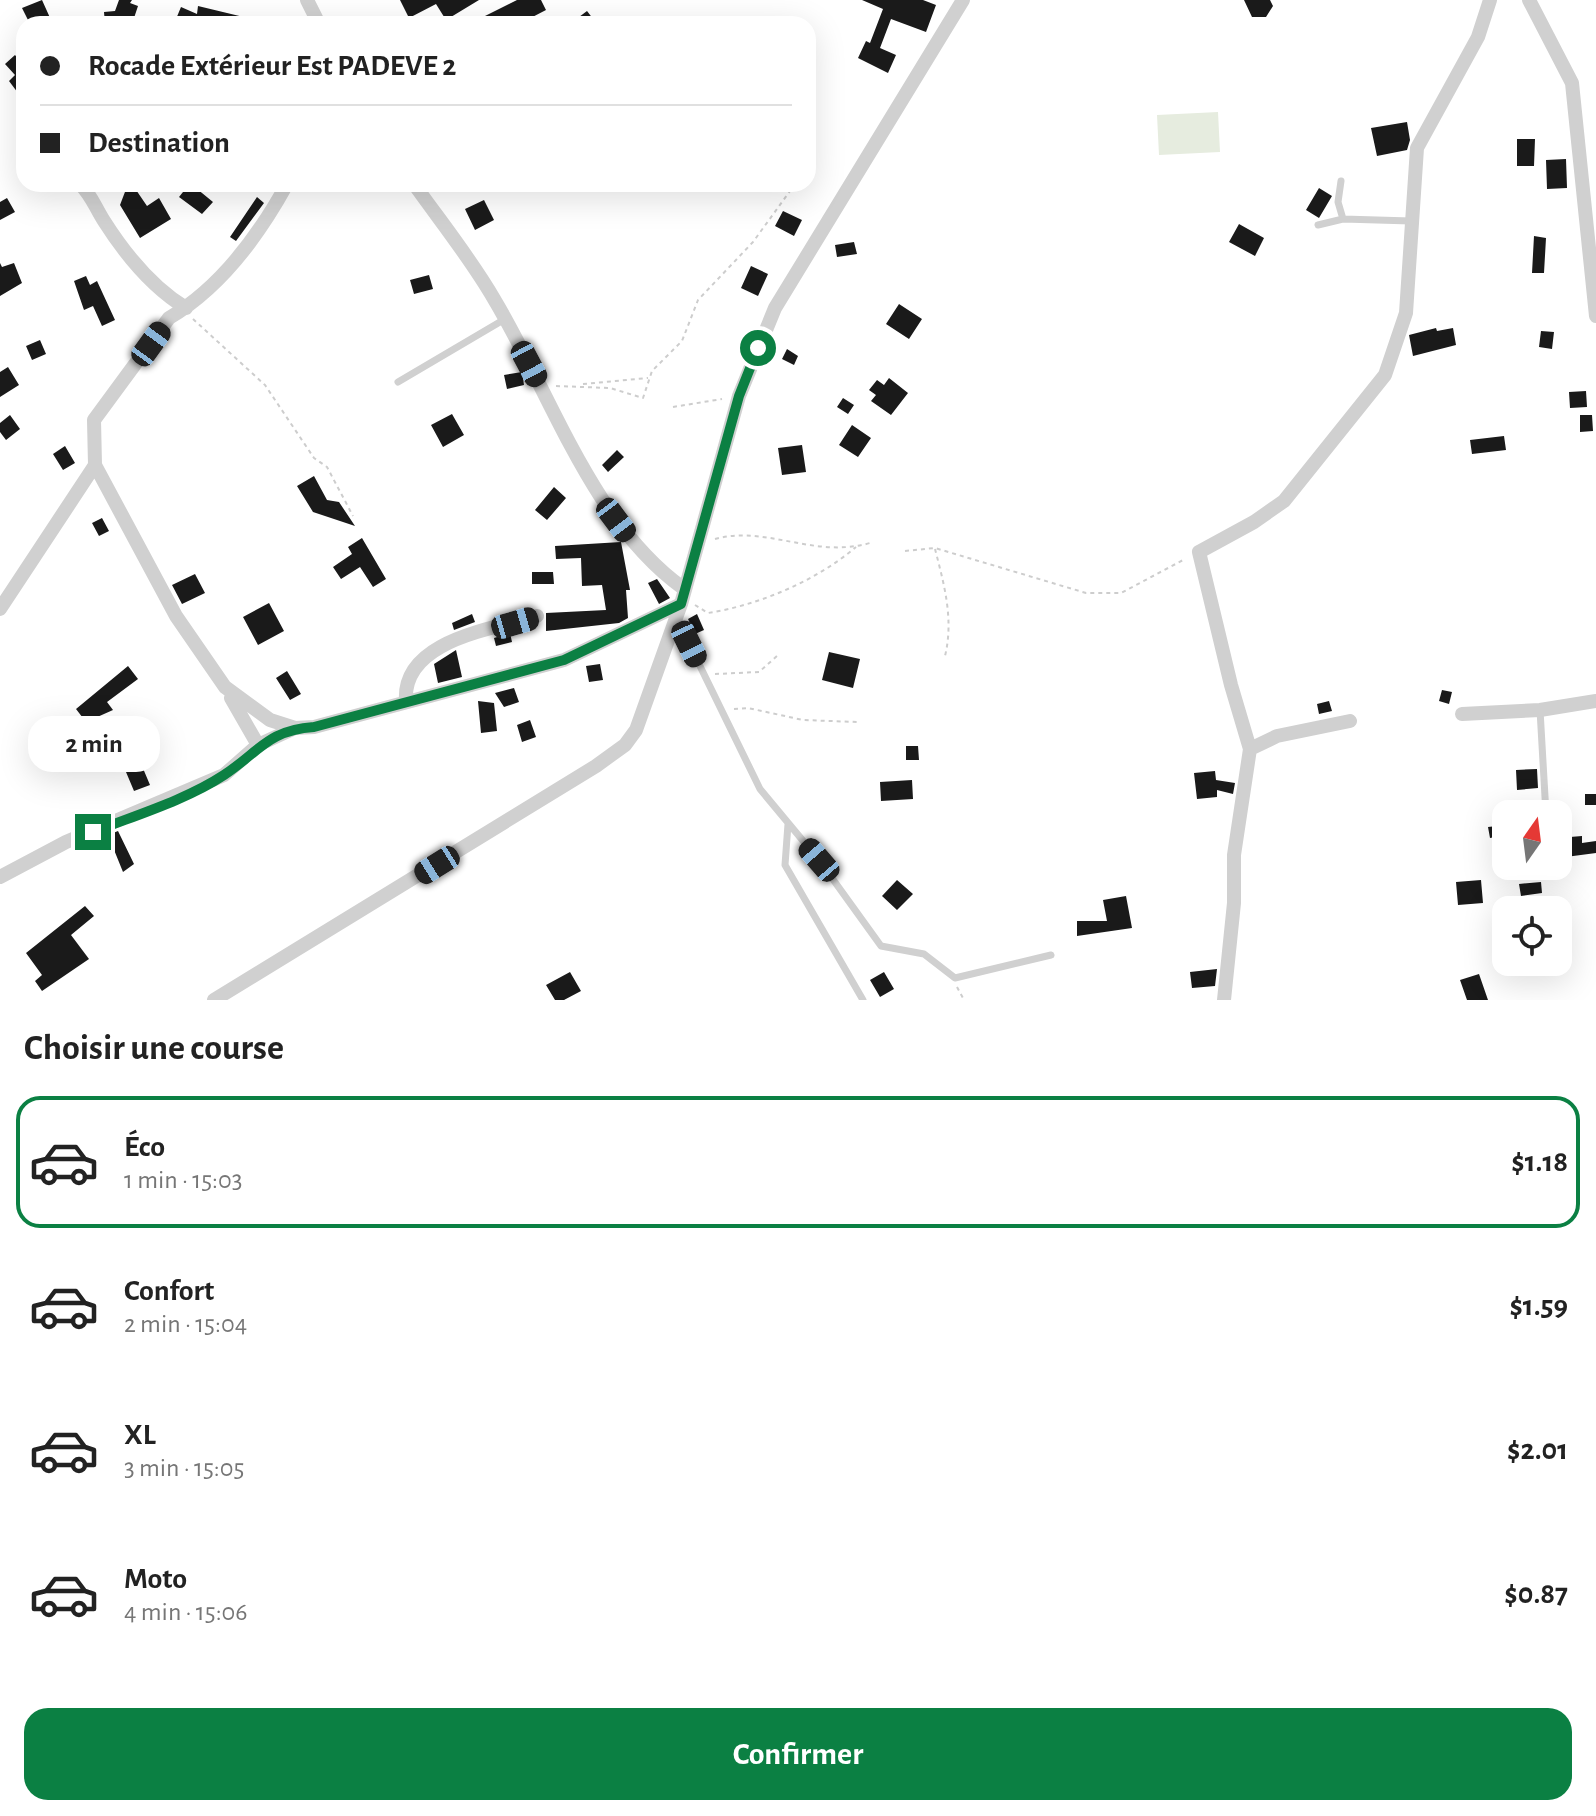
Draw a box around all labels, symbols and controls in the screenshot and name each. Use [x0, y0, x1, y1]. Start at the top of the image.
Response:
text: Rocade Extérieur Est PADEVE 2 [88, 51, 456, 81]
text: Destination [88, 128, 230, 158]
car [127, 318, 175, 370]
route start [740, 330, 776, 366]
car [507, 337, 551, 391]
car [592, 494, 640, 546]
car [489, 605, 541, 641]
car [668, 617, 710, 671]
callout: 2 min [27, 716, 159, 772]
text: 2 min [65, 731, 123, 757]
north arrow [1492, 800, 1572, 880]
map controls [1492, 800, 1572, 976]
route end [75, 814, 111, 850]
car [794, 834, 844, 886]
car [410, 842, 464, 888]
button: locate [1492, 896, 1572, 976]
text: Choisir une course [24, 1030, 284, 1066]
icon: car [28, 1126, 100, 1198]
text: Éco [124, 1132, 165, 1162]
text: $1.18 [1511, 1147, 1568, 1177]
text: 1 min · 15:03 [124, 1167, 242, 1193]
icon: car [28, 1270, 100, 1342]
text: Confort [124, 1276, 214, 1306]
text: $1.59 [1509, 1291, 1568, 1321]
text: 2 min · 15:04 [124, 1311, 247, 1337]
icon: car [28, 1414, 100, 1486]
text: XL [124, 1420, 156, 1450]
text: $2.01 [1507, 1435, 1568, 1465]
text: 3 min · 15:05 [124, 1455, 244, 1481]
icon: car [28, 1558, 100, 1630]
text: Moto [124, 1564, 187, 1594]
text: $0.87 [1504, 1579, 1568, 1609]
text: 4 min · 15:06 [124, 1599, 248, 1625]
button: Confirmer [24, 1708, 1572, 1800]

